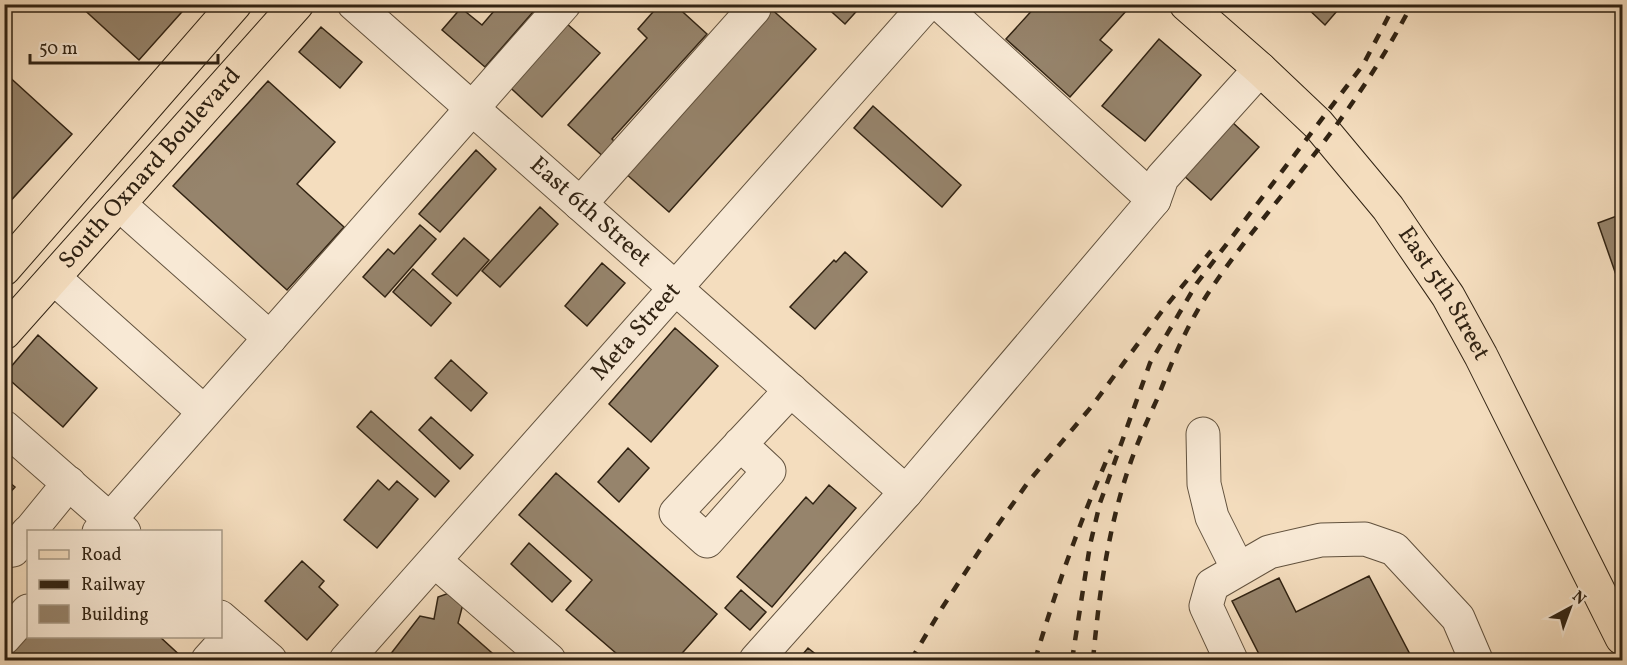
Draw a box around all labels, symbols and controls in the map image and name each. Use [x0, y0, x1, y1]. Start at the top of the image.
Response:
scale bar [30, 27, 218, 65]
text: 50 m [39, 37, 78, 62]
street label: South Oxnard Boulevard [51, 60, 249, 277]
street label: East 6th Street [522, 149, 658, 276]
street label: East 5th Street [1389, 220, 1497, 367]
street label: Meta Street [583, 275, 689, 389]
legend [27, 530, 222, 638]
text: Road [81, 543, 122, 568]
text: Railway [81, 573, 145, 598]
north arrow [1540, 578, 1600, 638]
text: N [1567, 586, 1590, 611]
text: Building [81, 603, 149, 628]

